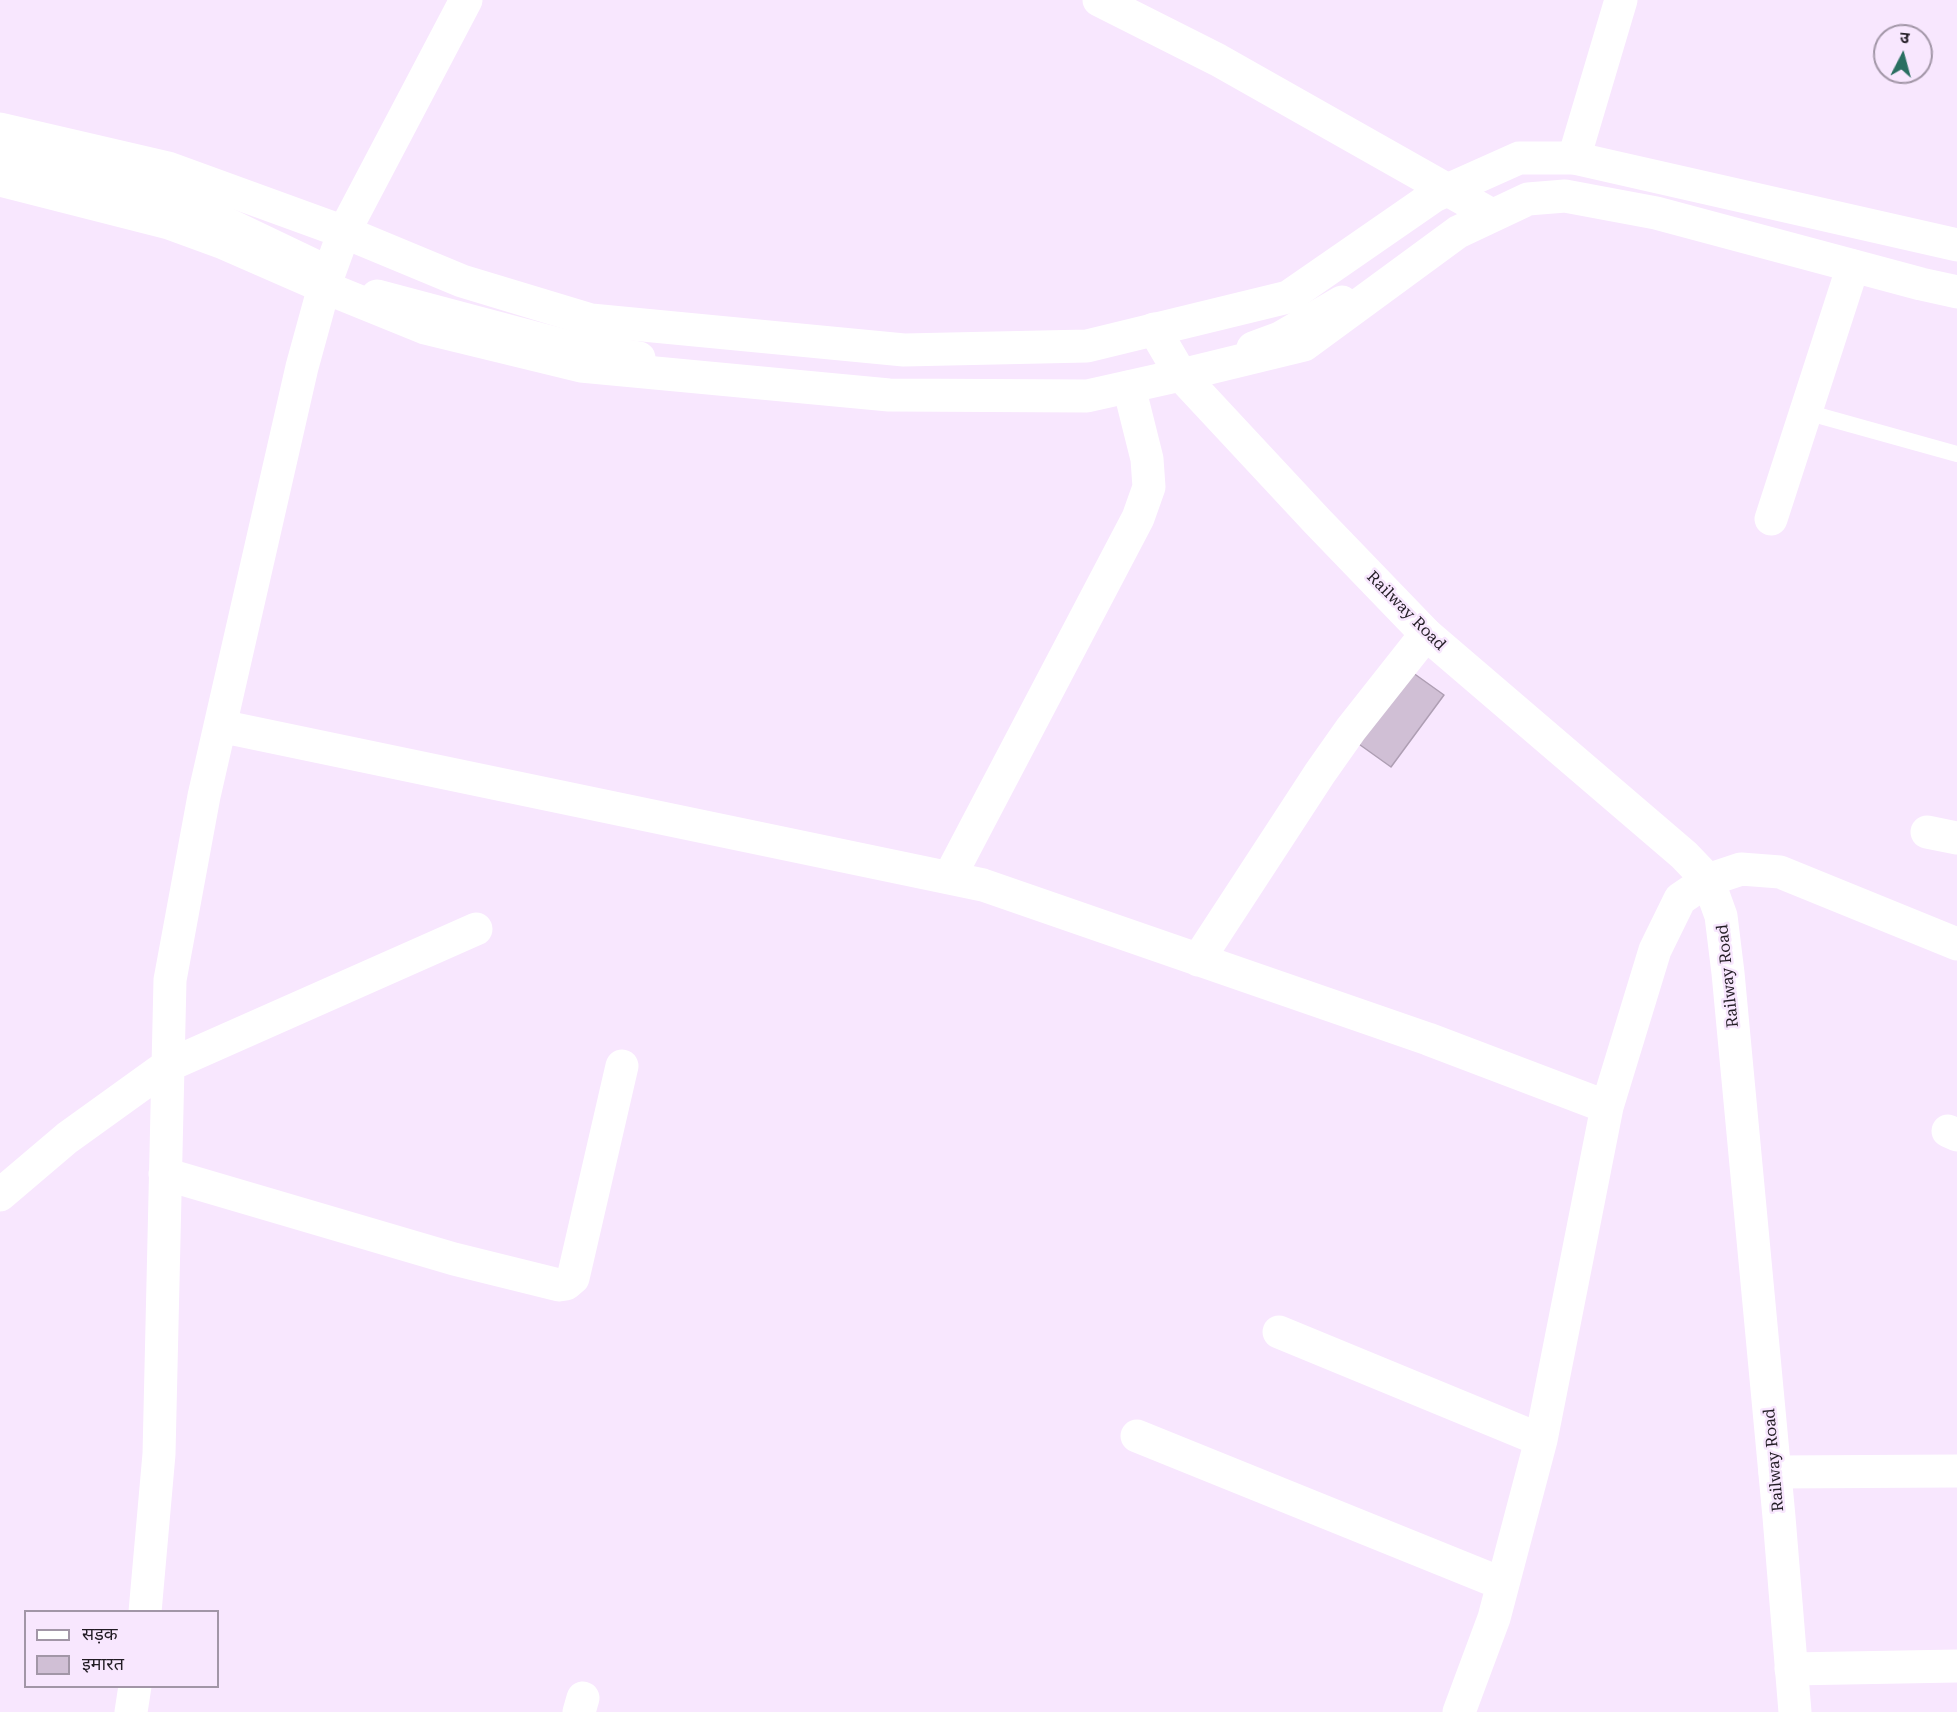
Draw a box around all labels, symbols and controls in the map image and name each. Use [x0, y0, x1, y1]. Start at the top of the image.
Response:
north arrow [1873, 24, 1933, 84]
text: उ [1899, 28, 1910, 48]
street label: Railway Road [1363, 568, 1449, 654]
street label: Railway Road [1713, 923, 1743, 1029]
street label: Railway Road [1760, 1407, 1788, 1513]
legend [24, 1610, 219, 1688]
text: सड़क [82, 1623, 118, 1644]
text: इमारत [82, 1653, 124, 1674]

